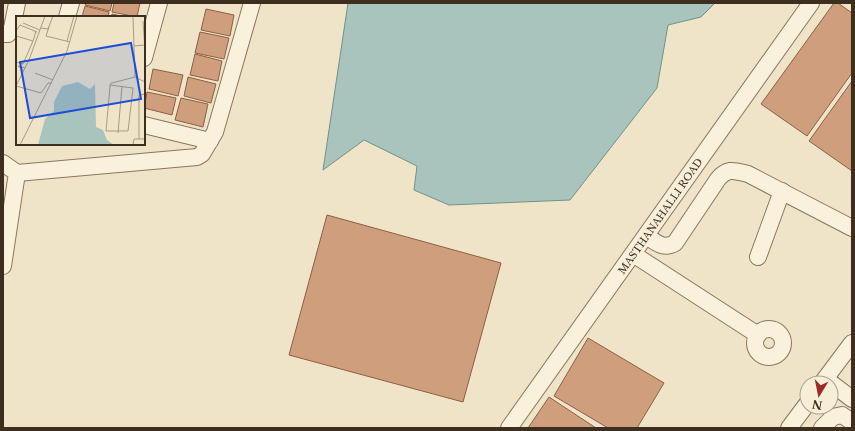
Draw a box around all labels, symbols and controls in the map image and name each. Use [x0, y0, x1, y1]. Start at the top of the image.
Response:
inset map [16, 16, 145, 145]
street label: MASTHANAHALLI ROAD [615, 156, 706, 277]
north arrow [799, 375, 839, 415]
text: N [810, 397, 824, 413]

